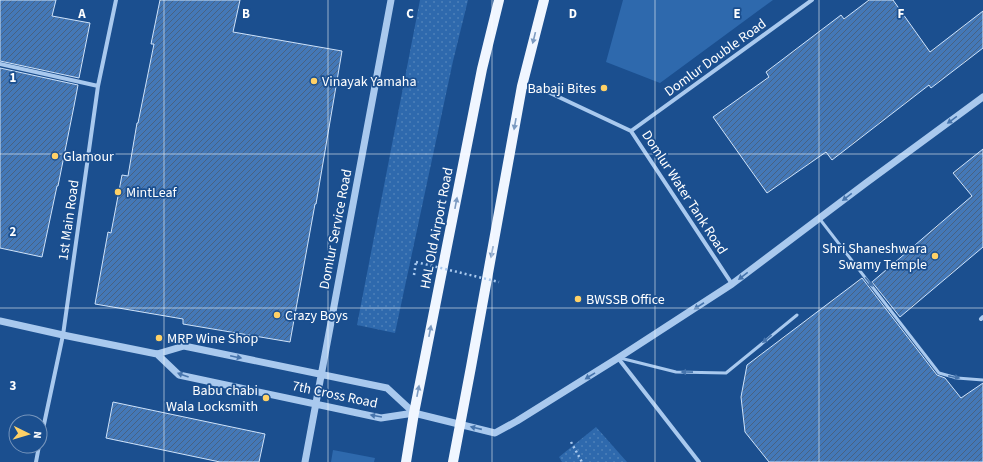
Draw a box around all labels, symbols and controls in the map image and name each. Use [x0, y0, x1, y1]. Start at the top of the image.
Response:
text: A [77, 5, 86, 23]
text: B [242, 5, 250, 23]
text: C [406, 5, 414, 23]
text: D [569, 5, 577, 23]
text: E [733, 5, 741, 23]
text: F [898, 5, 905, 23]
street label: Domlur Double Road [661, 14, 771, 102]
one-way arrow [531, 32, 537, 44]
text: 1 [10, 69, 17, 87]
place label: Vinayak Yamaha [322, 72, 417, 92]
marker: Vinayak Yamaha [309, 76, 319, 86]
place label: Babaji Bites [527, 79, 596, 99]
marker: Babaji Bites [599, 83, 609, 93]
one-way arrow [946, 116, 957, 124]
one-way arrow [512, 118, 518, 131]
street label: Domlur Water Tank Road [636, 127, 732, 259]
place label: Glamour [63, 147, 114, 167]
marker: Glamour [50, 151, 60, 161]
street label: HAL Old Airport Road [415, 166, 459, 291]
street label: Domlur Service Road [315, 167, 357, 291]
street label: 1st Main Road [53, 179, 85, 262]
place label: MintLeaf [126, 183, 177, 203]
marker: MintLeaf [113, 187, 123, 197]
one-way arrow [842, 193, 852, 201]
one-way arrow [453, 197, 459, 209]
text: 2 [10, 223, 17, 241]
place label: Shri Shaneshwara Swamy Temple [822, 239, 927, 275]
one-way arrow [489, 246, 495, 258]
marker: Shri Shaneshwara Swamy Temple [930, 251, 940, 261]
one-way arrow [738, 271, 749, 280]
one-way arrow [865, 277, 873, 288]
place label: BWSSB Office [586, 290, 665, 310]
marker: BWSSB Office [573, 294, 583, 304]
one-way arrow [693, 302, 705, 309]
place label: Crazy Boys [285, 306, 348, 326]
marker: Crazy Boys [272, 310, 282, 320]
one-way arrow [428, 325, 434, 337]
place label: MRP Wine Shop [167, 329, 258, 349]
marker: MRP Wine Shop [154, 333, 164, 343]
one-way arrow [761, 335, 772, 344]
one-way arrow [230, 354, 242, 360]
one-way arrow [680, 369, 693, 375]
one-way arrow [176, 372, 188, 378]
one-way arrow [584, 372, 596, 379]
one-way arrow [947, 374, 960, 380]
street label: 7th Cross Road [290, 376, 379, 414]
text: 3 [10, 377, 17, 395]
place label: Babu chabi Wala Locksmith [166, 381, 258, 417]
one-way arrow [416, 385, 422, 397]
marker: Babu chabi Wala Locksmith [261, 393, 271, 403]
one-way arrow [370, 413, 382, 419]
north arrow [8, 414, 48, 454]
one-way arrow [470, 425, 482, 431]
text: N [30, 431, 45, 439]

